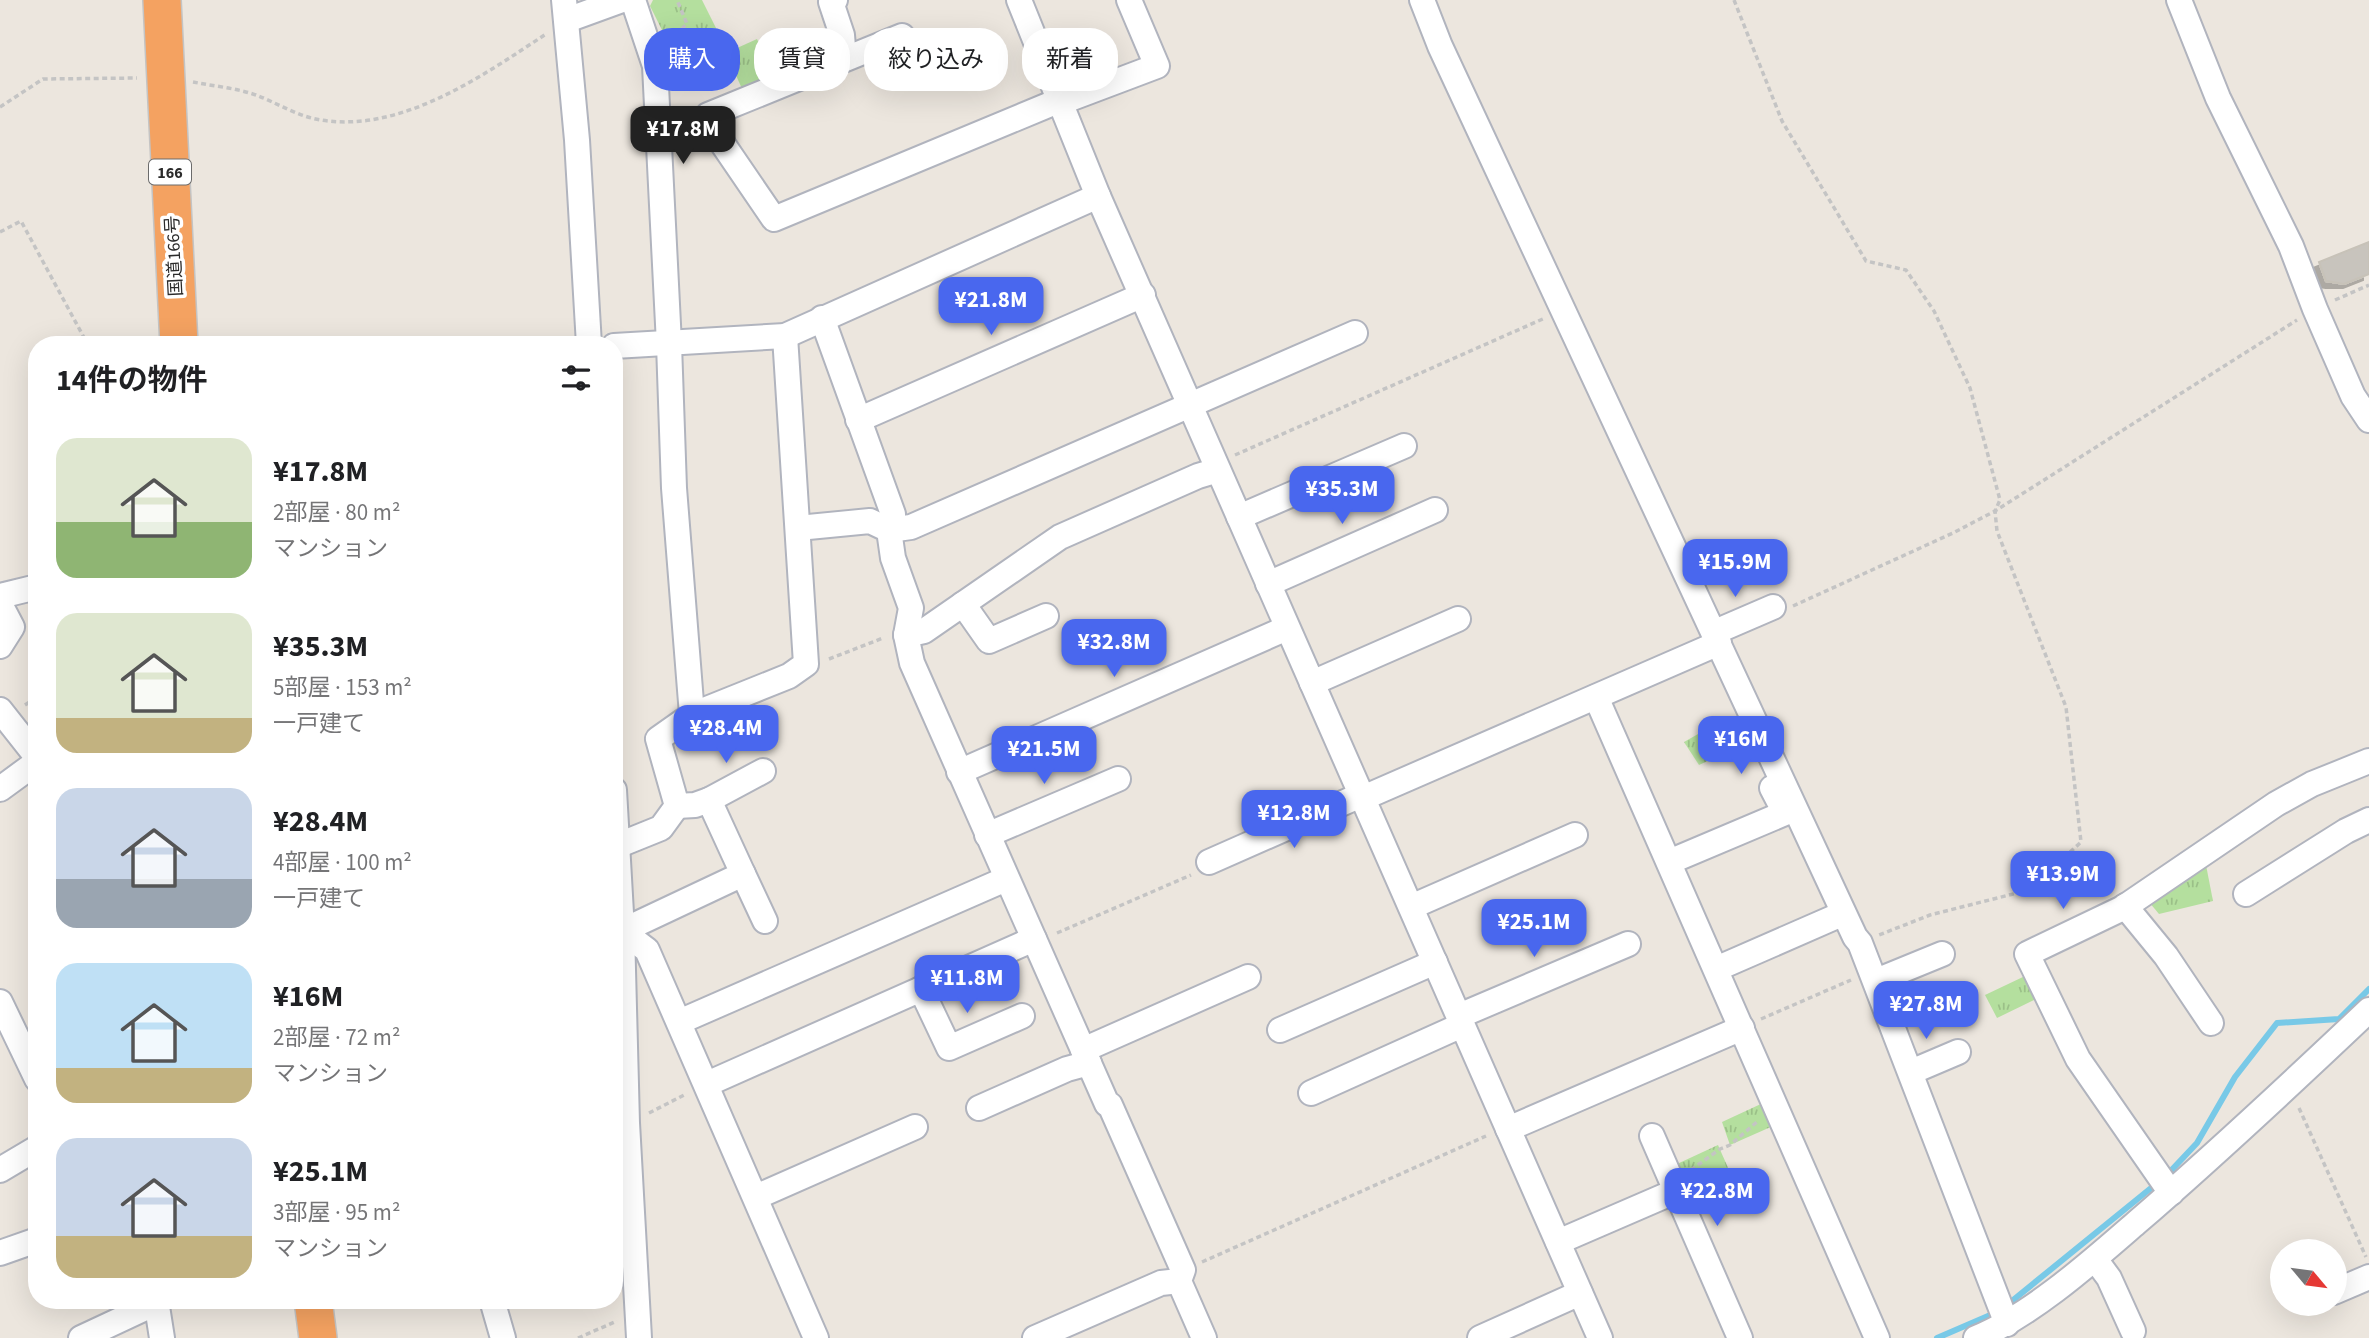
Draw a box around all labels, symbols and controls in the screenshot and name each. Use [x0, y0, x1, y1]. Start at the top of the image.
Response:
chip: 購入 [644, 28, 740, 91]
chip: 賃貸 [754, 28, 850, 91]
chip: 絞り込み [864, 28, 1008, 91]
chip: 新着 [1022, 28, 1118, 91]
pin: ¥17.8M [626, 106, 740, 166]
text: ¥17.8M [646, 112, 720, 145]
road number: 166 [149, 160, 191, 184]
street label: 国道166号 [160, 215, 189, 297]
pin: ¥21.8M [934, 278, 1048, 337]
text: ¥21.8M [954, 283, 1028, 316]
text: 14件の物件 [56, 359, 208, 402]
icon: filters [557, 359, 595, 397]
text: ¥17.8M [273, 450, 368, 493]
icon: home [112, 466, 196, 550]
pin: ¥35.3M [1285, 466, 1399, 526]
text: ¥35.3M [1305, 472, 1379, 505]
text: 2部屋 · 80 m² [273, 496, 400, 529]
text: マンション [273, 532, 388, 565]
pin: ¥15.9M [1678, 540, 1792, 599]
text: ¥15.9M [1698, 545, 1772, 578]
pin: ¥32.8M [1057, 620, 1171, 679]
text: ¥35.3M [273, 625, 368, 668]
text: ¥32.8M [1077, 625, 1151, 658]
icon: home [112, 641, 196, 725]
text: 5部屋 · 153 m² [273, 671, 412, 704]
pin: ¥28.4M [669, 706, 783, 765]
text: 一戸建て [273, 707, 365, 740]
text: ¥28.4M [689, 711, 763, 744]
pin: ¥16M [1700, 716, 1782, 776]
text: ¥16M [1714, 722, 1768, 755]
pin: ¥21.5M [987, 726, 1101, 786]
text: ¥21.5M [1007, 732, 1081, 765]
pin: ¥12.8M [1237, 790, 1351, 850]
text: ¥12.8M [1257, 796, 1331, 829]
text: ¥28.4M [273, 800, 368, 843]
icon: home [112, 816, 196, 900]
text: 4部屋 · 100 m² [273, 846, 412, 879]
pin: ¥13.9M [2006, 852, 2120, 911]
text: ¥13.9M [2026, 857, 2100, 890]
text: 一戸建て [273, 882, 365, 915]
pin: ¥25.1M [1477, 900, 1591, 959]
text: ¥25.1M [1497, 905, 1571, 938]
pin: ¥11.8M [910, 956, 1024, 1015]
text: ¥11.8M [930, 961, 1004, 994]
text: ¥16M [273, 975, 343, 1018]
pin: ¥27.8M [1869, 982, 1983, 1041]
text: ¥27.8M [1889, 987, 1963, 1020]
icon: home [112, 991, 196, 1075]
text: 2部屋 · 72 m² [273, 1021, 400, 1054]
text: マンション [273, 1057, 388, 1090]
text: ¥25.1M [273, 1150, 368, 1193]
icon: home [112, 1166, 196, 1250]
pin: ¥22.8M [1660, 1168, 1774, 1228]
text: ¥22.8M [1680, 1174, 1754, 1207]
text: 3部屋 · 95 m² [273, 1196, 400, 1229]
text: マンション [273, 1232, 388, 1265]
north arrow [2270, 1239, 2347, 1316]
map controls [2270, 1239, 2347, 1316]

